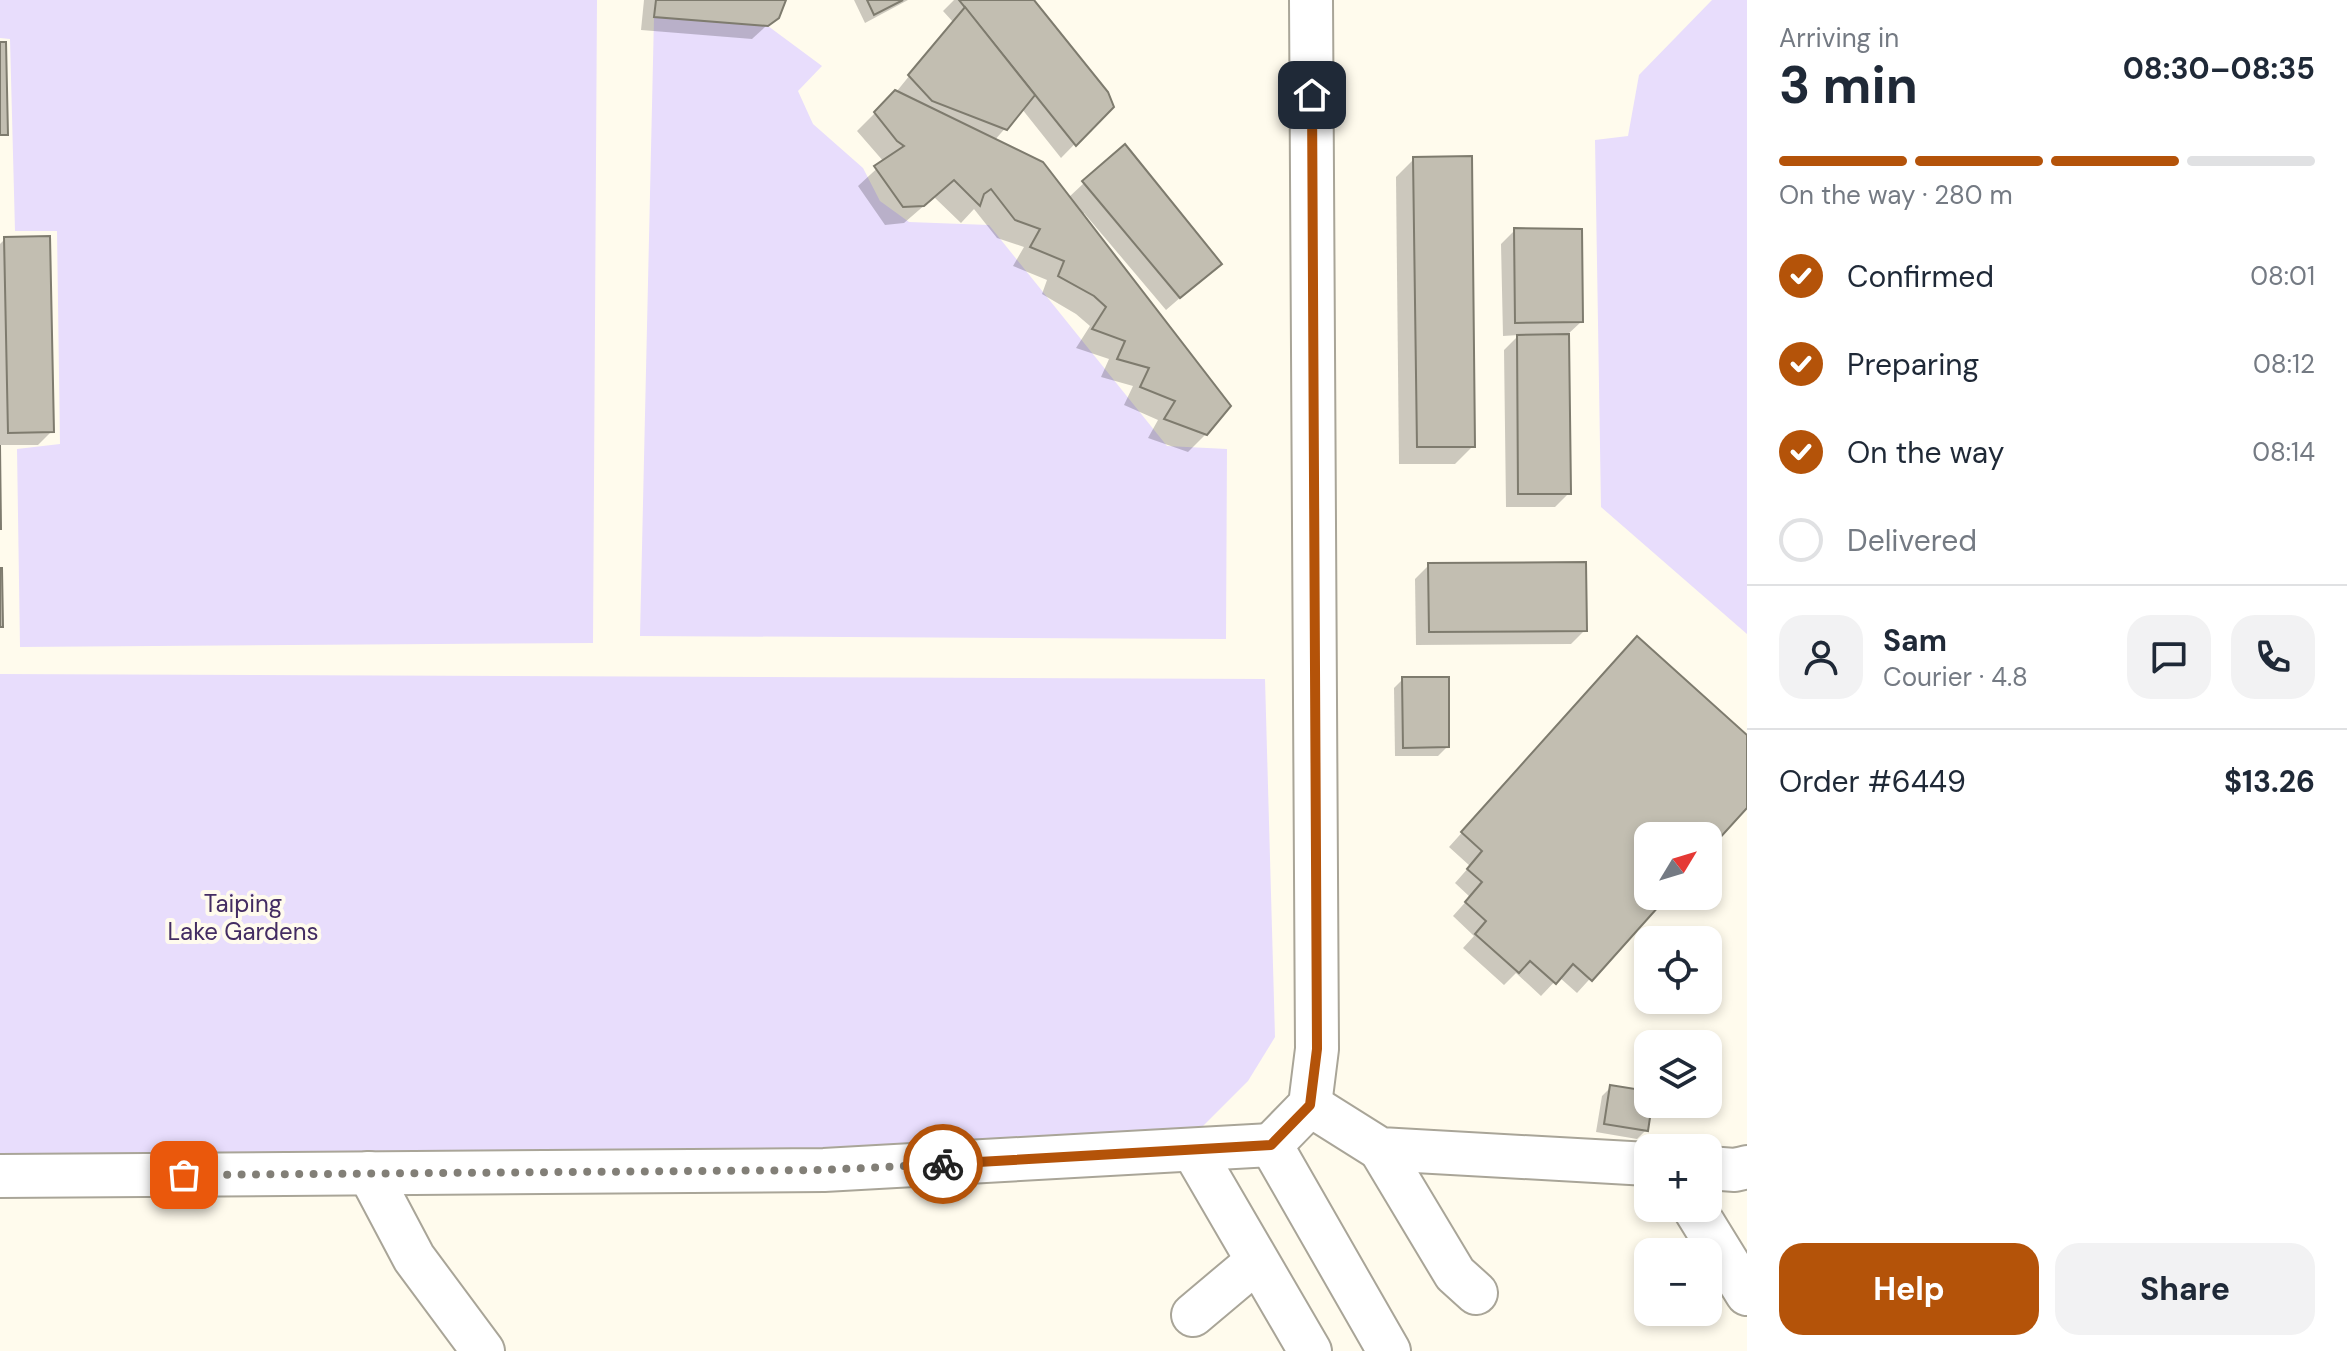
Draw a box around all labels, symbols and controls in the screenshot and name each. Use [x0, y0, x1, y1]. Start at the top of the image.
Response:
text: Arriving in [1779, 21, 1899, 55]
text: 08:30–08:35 [2123, 49, 2315, 88]
text: 3 min [1779, 51, 1918, 119]
pin [1278, 61, 1346, 129]
icon: home [1290, 73, 1334, 117]
text: On the way · 280 m [1779, 178, 2013, 212]
icon: check [1779, 254, 1823, 298]
text: Confirmed [1847, 257, 1994, 296]
text: 08:01 [2250, 259, 2315, 293]
icon: check [1779, 342, 1823, 386]
text: Preparing [1847, 345, 1979, 384]
text: 08:12 [2253, 347, 2315, 381]
icon: check [1779, 430, 1823, 474]
text: On the way [1847, 433, 2004, 472]
text: 08:14 [2252, 435, 2315, 469]
text: Delivered [1847, 521, 1977, 560]
button: person [1779, 615, 1863, 699]
button: chat [2127, 615, 2211, 699]
button: phone [2231, 615, 2315, 699]
text: Sam [1883, 621, 1947, 660]
text: Courier · 4.8 [1883, 660, 2028, 694]
text: Order #6449 [1779, 762, 1966, 801]
text: $13.26 [2224, 762, 2315, 801]
north arrow [1634, 822, 1722, 910]
map controls [1634, 822, 1722, 1326]
park label: Taiping Lake Gardens [167, 888, 319, 947]
button: locate [1634, 926, 1722, 1014]
button: layers [1634, 1030, 1722, 1118]
courier [903, 1124, 983, 1204]
button: + [1634, 1134, 1722, 1222]
pin [150, 1141, 218, 1209]
icon: bike [921, 1142, 965, 1186]
icon: bag [162, 1153, 206, 1197]
button: − [1634, 1238, 1722, 1326]
button: Help [1779, 1243, 2039, 1335]
button: Share [2055, 1243, 2315, 1335]

